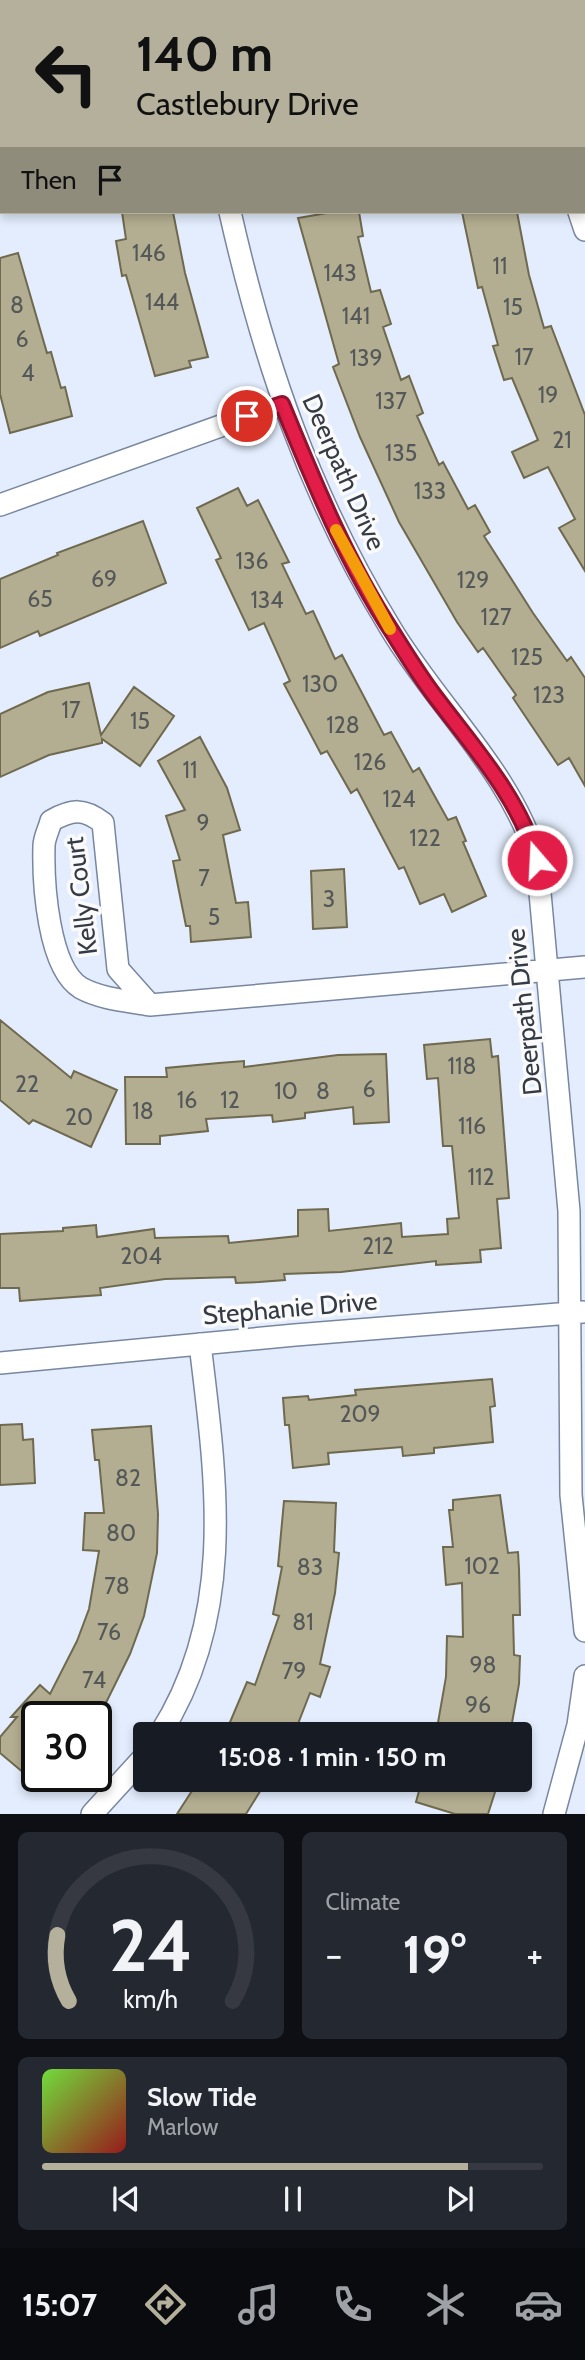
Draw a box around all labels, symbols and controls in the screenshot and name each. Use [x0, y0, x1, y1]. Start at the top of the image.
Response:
text: 140 m [136, 24, 273, 83]
icon: left [21, 28, 112, 119]
text: Castlebury Drive [136, 84, 359, 123]
icon: arrive [91, 161, 129, 199]
text: Then [21, 164, 77, 196]
house number: 146 [132, 239, 166, 267]
house number: 11 [493, 252, 508, 280]
house number: 143 [323, 259, 357, 287]
house number: 144 [145, 288, 179, 316]
house number: 8 [10, 291, 24, 319]
house number: 15 [503, 293, 523, 321]
house number: 141 [342, 302, 370, 330]
house number: 6 [15, 325, 29, 353]
house number: 17 [514, 343, 534, 371]
house number: 139 [349, 344, 383, 372]
house number: 4 [21, 359, 35, 387]
house number: 19 [538, 381, 558, 409]
pin [217, 386, 277, 446]
house number: 137 [375, 387, 407, 415]
street label: Deerpath Drive [295, 389, 393, 555]
icon: arrive [228, 397, 266, 435]
house number: 21 [552, 426, 572, 454]
house number: 135 [385, 439, 417, 467]
house number: 133 [414, 477, 446, 505]
house number: 136 [235, 547, 269, 575]
house number: 69 [91, 565, 117, 593]
house number: 129 [457, 566, 489, 594]
house number: 65 [27, 585, 53, 613]
house number: 134 [250, 586, 284, 614]
house number: 127 [480, 603, 512, 631]
house number: 125 [511, 643, 543, 671]
house number: 130 [302, 670, 338, 698]
house number: 123 [533, 681, 565, 709]
house number: 17 [61, 696, 81, 724]
house number: 15 [130, 707, 150, 735]
house number: 128 [326, 711, 360, 739]
house number: 126 [354, 748, 386, 776]
house number: 11 [183, 756, 198, 784]
house number: 124 [383, 785, 415, 813]
house number: 9 [196, 809, 210, 837]
position arrow [500, 823, 574, 897]
house number: 122 [409, 824, 441, 852]
street label: Kelly Court [58, 835, 104, 957]
house number: 7 [198, 864, 210, 892]
house number: 3 [323, 885, 335, 913]
house number: 5 [208, 903, 220, 931]
street label: Deerpath Drive [499, 927, 549, 1097]
house number: 118 [448, 1052, 476, 1080]
house number: 22 [15, 1070, 39, 1098]
house number: 6 [362, 1075, 376, 1103]
house number: 10 [274, 1077, 298, 1105]
house number: 8 [316, 1077, 330, 1105]
house number: 16 [177, 1086, 197, 1114]
house number: 12 [220, 1086, 240, 1114]
house number: 18 [132, 1097, 154, 1125]
house number: 20 [65, 1103, 93, 1131]
house number: 116 [458, 1112, 486, 1140]
house number: 112 [467, 1163, 495, 1191]
house number: 212 [362, 1232, 394, 1260]
house number: 204 [120, 1242, 162, 1270]
street label: Stephanie Drive [201, 1284, 379, 1332]
house number: 209 [339, 1400, 381, 1428]
house number: 82 [115, 1464, 141, 1492]
house number: 80 [106, 1519, 136, 1547]
house number: 102 [464, 1552, 500, 1580]
house number: 83 [297, 1553, 323, 1581]
house number: 78 [104, 1572, 130, 1600]
house number: 81 [292, 1608, 314, 1636]
house number: 76 [97, 1618, 121, 1646]
house number: 98 [469, 1651, 497, 1679]
house number: 79 [282, 1657, 306, 1685]
house number: 74 [82, 1666, 106, 1694]
house number: 96 [465, 1691, 491, 1719]
speed limit sign: 30 [21, 1701, 112, 1792]
text: 15:08 · 1 min · 150 m [219, 1741, 446, 1773]
text: Climate [326, 1888, 400, 1916]
text: 24 [109, 1902, 193, 1990]
text: 19° [403, 1923, 466, 1986]
text: − [326, 1931, 342, 1978]
text: + [526, 1931, 543, 1978]
text: km/h [123, 1984, 178, 2014]
text: Slow Tide [147, 2081, 257, 2113]
text: Marlow [147, 2113, 218, 2141]
icon: previous [107, 2180, 145, 2218]
icon: pause [274, 2180, 312, 2218]
icon: next [441, 2180, 479, 2218]
icon: directions [141, 2280, 190, 2329]
icon: music [234, 2280, 283, 2329]
icon: phone [328, 2280, 377, 2329]
icon: climate [421, 2280, 470, 2329]
icon: car [514, 2280, 563, 2329]
text: 15:07 [22, 2285, 97, 2324]

